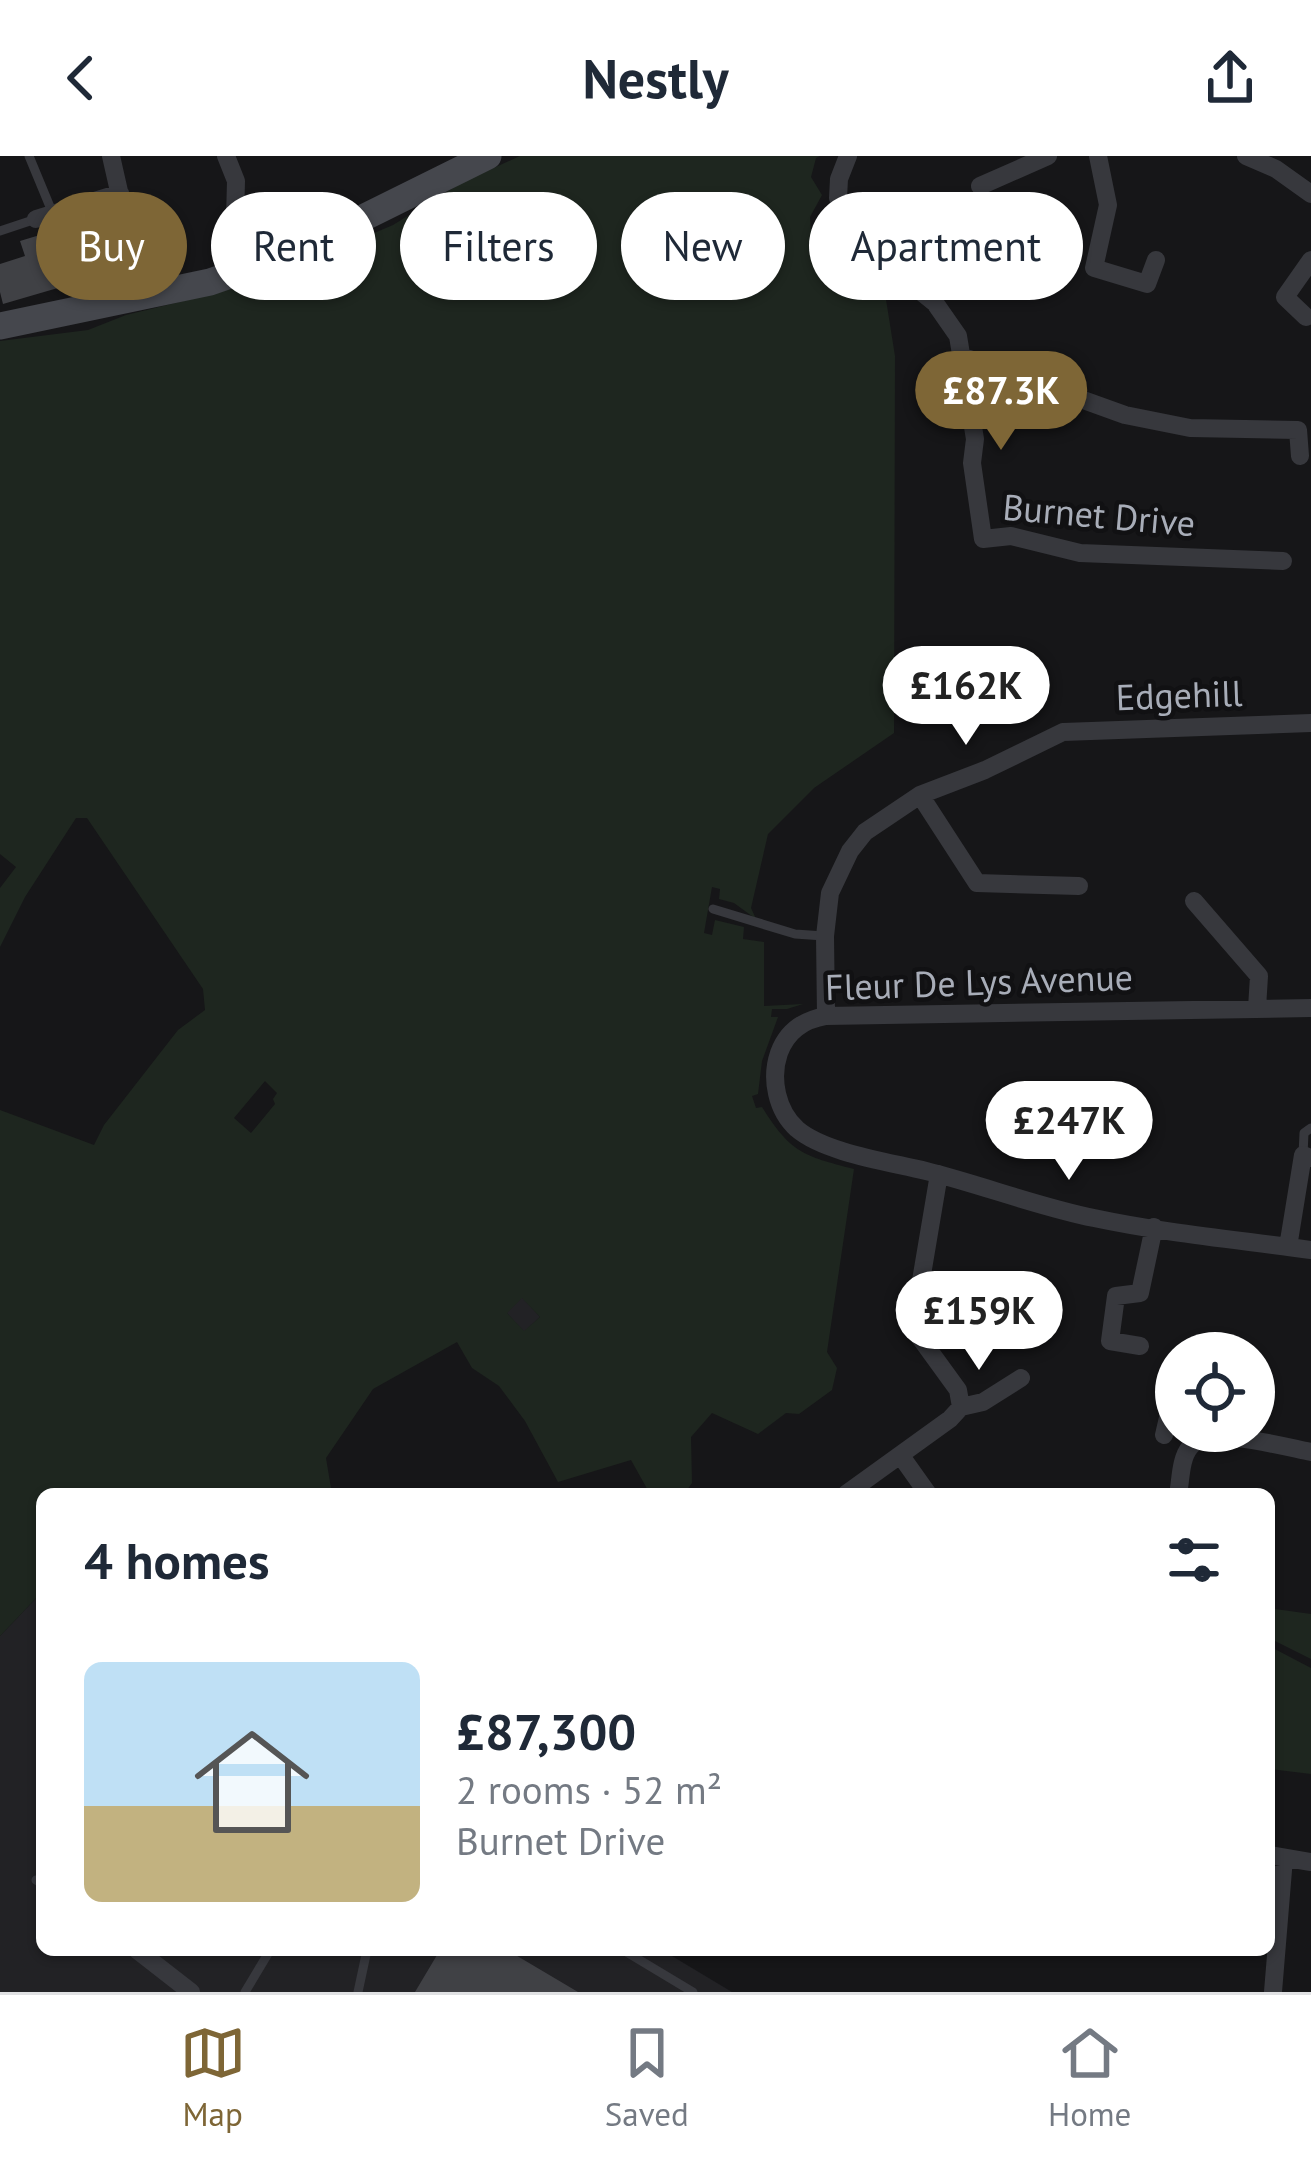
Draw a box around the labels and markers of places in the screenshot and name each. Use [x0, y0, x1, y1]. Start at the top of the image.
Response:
pin: £87.3K [903, 351, 1099, 453]
pin: £162K [882, 646, 1050, 748]
pin: £247K [985, 1081, 1153, 1183]
pin: £159K [895, 1271, 1063, 1373]

